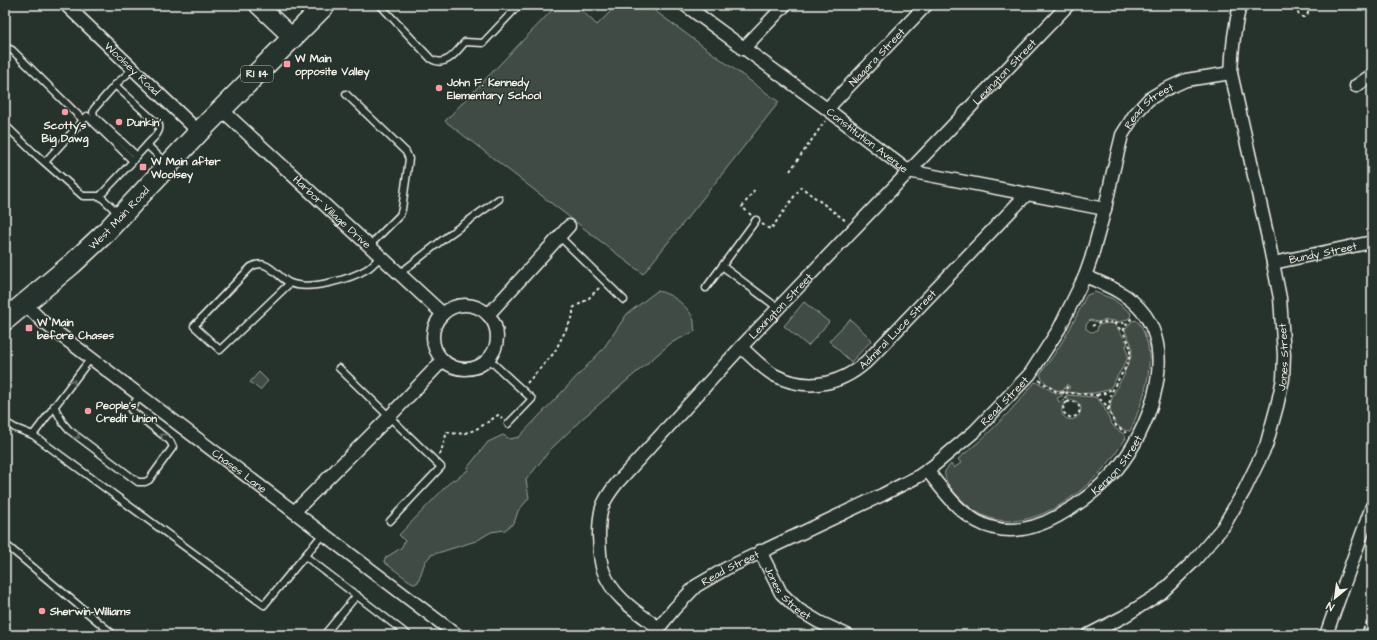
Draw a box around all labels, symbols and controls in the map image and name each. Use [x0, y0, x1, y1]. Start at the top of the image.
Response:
street label: Niagara Street [845, 24, 908, 89]
street label: Lexington Street [969, 35, 1040, 108]
street label: Woolsey Road [101, 38, 164, 99]
place label: W Main opposite Valley [294, 51, 371, 81]
marker: W Main opposite Valley [282, 59, 292, 69]
road number: RI 114 [241, 66, 273, 82]
place label: John F. Kennedy Elementary School [446, 75, 542, 105]
street label: Read Street [1120, 79, 1176, 132]
marker: John F. Kennedy Elementary School [434, 83, 444, 93]
street label: Constitution Avenue [824, 104, 911, 176]
marker: Scotty's Big Dawg [60, 107, 70, 117]
place label: Dunkin' [127, 115, 161, 130]
marker: Dunkin' [114, 117, 124, 127]
place label: Scotty's Big Dawg [42, 118, 89, 148]
place label: W Main after Woolsey [150, 154, 222, 184]
marker: W Main after Woolsey [138, 162, 148, 172]
street label: Harbor Village Drive [290, 172, 375, 252]
street label: West Main Road [85, 183, 153, 253]
street label: Bundy Street [1288, 238, 1359, 267]
street label: Lexington Street [745, 269, 816, 342]
street label: Admiral Luce Street [856, 286, 940, 372]
place label: W Main before Chases [36, 315, 115, 343]
street label: Jones Street [1273, 322, 1292, 392]
marker: W Main before Chases [24, 323, 34, 333]
street label: Read Street [977, 372, 1032, 429]
one-way arrow [68, 379, 75, 386]
place label: People's Credit Union [96, 398, 157, 426]
marker: People's Credit Union [83, 406, 93, 416]
one-way arrow [73, 431, 80, 438]
street label: Kennon Street [1088, 432, 1145, 498]
one-way arrow [160, 433, 167, 440]
street label: Chases Lane [209, 445, 270, 496]
street label: Read Street [698, 546, 762, 589]
street label: Jones Street [761, 563, 814, 623]
north arrow [1315, 578, 1355, 618]
text: N [1324, 598, 1337, 615]
place label: Sherwin-Williams [49, 604, 131, 619]
marker: Sherwin-Williams [37, 606, 47, 616]

